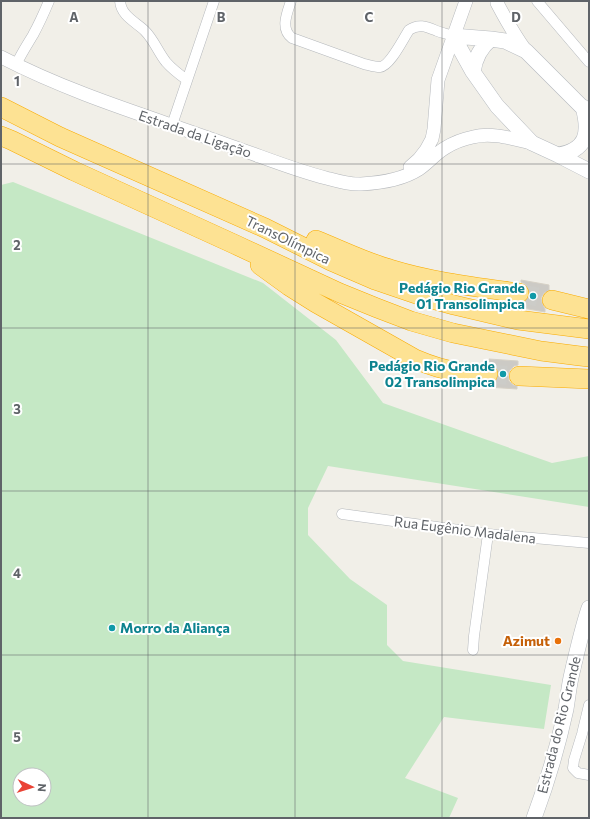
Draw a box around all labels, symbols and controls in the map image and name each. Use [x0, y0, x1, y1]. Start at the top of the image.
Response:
text: A [69, 9, 79, 25]
text: B [217, 9, 226, 25]
text: C [365, 9, 374, 25]
text: D [511, 9, 521, 25]
text: 1 [14, 73, 20, 89]
street label: Estrada da Ligação [136, 106, 254, 161]
street label: TransOlímpica [243, 212, 333, 267]
text: 2 [13, 237, 21, 253]
place label: Pedágio Rio Grande 01 Transolimpica [399, 279, 525, 312]
marker: Pedágio Rio Grande 01 Transolimpica [528, 291, 538, 301]
place label: Pedágio Rio Grande 02 Transolimpica [369, 357, 495, 390]
marker: Pedágio Rio Grande 02 Transolimpica [498, 369, 508, 379]
text: 3 [13, 401, 21, 417]
street label: Rua Eugênio Madalena [393, 512, 537, 547]
text: 4 [13, 565, 21, 581]
place label: Morro da Aliança [120, 619, 230, 636]
marker: Morro da Aliança [107, 623, 117, 633]
place label: Azimut [503, 632, 550, 649]
marker: Azimut [553, 636, 563, 646]
street label: Estrada do Rio Grande [533, 654, 584, 795]
text: 5 [13, 729, 21, 745]
north arrow [12, 767, 52, 807]
text: N [36, 783, 49, 792]

